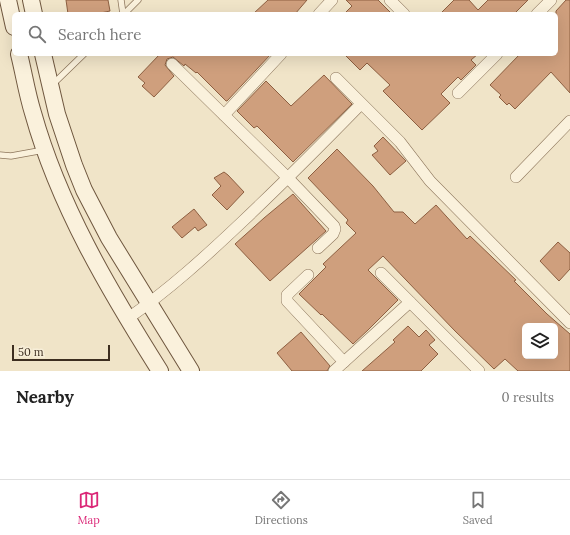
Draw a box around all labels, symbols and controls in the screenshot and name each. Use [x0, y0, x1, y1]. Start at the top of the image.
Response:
search box [12, 12, 558, 56]
icon: search [26, 23, 48, 45]
text: Search here [58, 25, 141, 44]
map controls [522, 323, 558, 359]
button: layers [522, 323, 558, 359]
scale bar [12, 343, 110, 362]
text: 50 m [18, 345, 44, 359]
text: Nearby [16, 386, 74, 408]
text: 0 results [502, 389, 554, 406]
tab: Map [77, 489, 100, 527]
tab: Directions [255, 489, 308, 527]
tab: Saved [463, 489, 493, 527]

